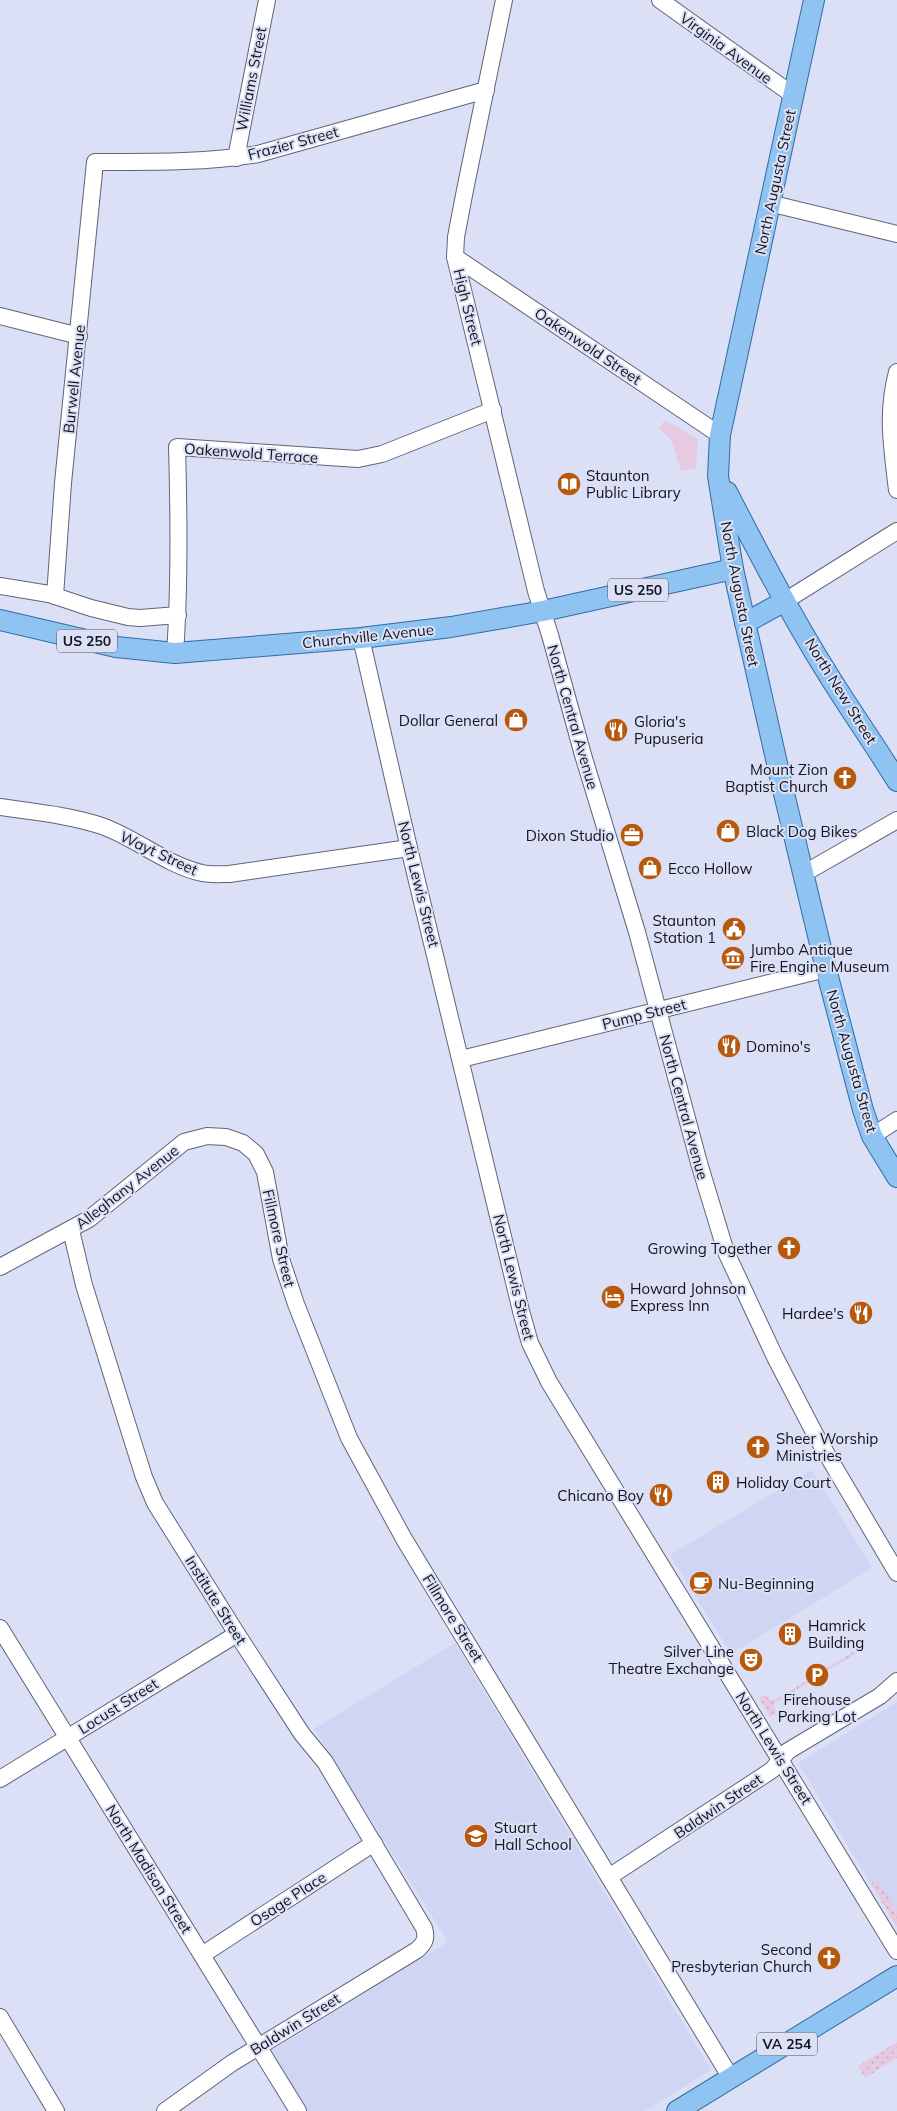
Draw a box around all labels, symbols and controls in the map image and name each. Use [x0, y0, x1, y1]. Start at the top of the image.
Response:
street label: Virginia Avenue [676, 8, 776, 88]
street label: Williams Street [232, 25, 270, 133]
street label: North Augusta Street [750, 108, 800, 256]
street label: Frazier Street [246, 122, 340, 164]
street label: High Street [449, 267, 487, 347]
street label: Oakenwold Street [531, 303, 645, 389]
street label: Burwell Avenue [59, 324, 89, 434]
street label: Oakenwold Terrace [183, 439, 319, 467]
place label: Staunton Public Library [586, 466, 681, 502]
library icon: Staunton Public Library [556, 471, 582, 497]
street label: North Augusta Street [717, 520, 763, 668]
road number: US 250 [608, 578, 668, 602]
street label: Churchville Avenue [301, 620, 435, 652]
road number: US 250 [57, 630, 117, 652]
street label: North New Street [801, 635, 881, 747]
street label: North Central Avenue [543, 642, 603, 792]
shop icon: Dollar General [503, 707, 529, 733]
place label: Dollar General [399, 711, 498, 730]
place label: Gloria's Pupuseria [634, 712, 704, 748]
restaurant icon: Gloria's Pupuseria [603, 717, 629, 743]
place label: Mount Zion Baptist Church [725, 760, 828, 796]
church icon: Mount Zion Baptist Church [832, 765, 858, 791]
shop icon: Black Dog Bikes [715, 818, 741, 844]
street label: North Lewis Street [394, 819, 444, 949]
office icon: Dixon Studio [619, 822, 645, 848]
place label: Black Dog Bikes [746, 822, 857, 841]
place label: Dixon Studio [526, 826, 614, 845]
street label: Wayt Street [117, 827, 201, 879]
shop icon: Ecco Hollow [637, 855, 663, 881]
place label: Ecco Hollow [668, 859, 752, 878]
place label: Staunton Station 1 [652, 911, 716, 947]
public building icon: Staunton Station 1 [721, 916, 747, 942]
place label: Jumbo Antique Fire Engine Museum [750, 940, 889, 976]
museum icon: Jumbo Antique Fire Engine Museum [720, 945, 746, 971]
street label: North Augusta Street [822, 987, 882, 1135]
street label: Pump Street [600, 994, 688, 1034]
street label: North Central Avenue [655, 1032, 713, 1182]
restaurant icon: Domino's [716, 1033, 742, 1059]
place label: Domino's [746, 1037, 811, 1056]
street label: Alleghany Avenue [72, 1141, 182, 1233]
street label: Fillmore Street [259, 1187, 299, 1289]
street label: North Lewis Street [489, 1212, 539, 1342]
church icon: Growing Together [776, 1235, 802, 1261]
place label: Growing Together [648, 1239, 773, 1258]
place label: Howard Johnson Express Inn [630, 1279, 746, 1315]
hotel icon: Howard Johnson Express Inn [600, 1284, 626, 1310]
restaurant icon: Hardee's [848, 1300, 874, 1326]
place label: Hardee's [782, 1304, 844, 1323]
place label: Sheer Worship Ministries [776, 1429, 878, 1465]
church icon: Sheer Worship Ministries [745, 1434, 771, 1460]
building icon: Holiday Court [705, 1469, 731, 1495]
place label: Holiday Court [736, 1473, 831, 1492]
restaurant icon: Chicano Boy [648, 1482, 674, 1508]
place label: Chicano Boy [557, 1486, 644, 1505]
street label: Institute Street [181, 1552, 251, 1648]
cafe icon: Nu-Beginning [688, 1570, 714, 1596]
street label: Fillmore Street [419, 1571, 487, 1665]
place label: Nu-Beginning [718, 1574, 814, 1593]
place label: Hamrick Building [808, 1616, 866, 1652]
building icon: Hamrick Building [777, 1621, 803, 1647]
place label: Silver Line Theatre Exchange [608, 1642, 734, 1678]
theatre icon: Silver Line Theatre Exchange [738, 1647, 764, 1673]
parking icon: Firehouse Parking Lot [804, 1662, 830, 1688]
street label: Locust Street [74, 1674, 162, 1738]
street label: North Lewis Street [732, 1688, 816, 1808]
place label: Firehouse Parking Lot [778, 1690, 856, 1726]
street label: Baldwin Street [670, 1769, 766, 1843]
street label: North Madison Street [102, 1801, 196, 1937]
place label: Stuart Hall School [494, 1818, 572, 1854]
school or university icon: Stuart Hall School [463, 1823, 489, 1849]
street label: Osage Place [246, 1867, 330, 1931]
place label: Second Presbyterian Church [671, 1940, 812, 1976]
church icon: Second Presbyterian Church [816, 1945, 842, 1971]
street label: Baldwin Street [246, 1989, 344, 2059]
road number: VA 254 [757, 2032, 817, 2056]

